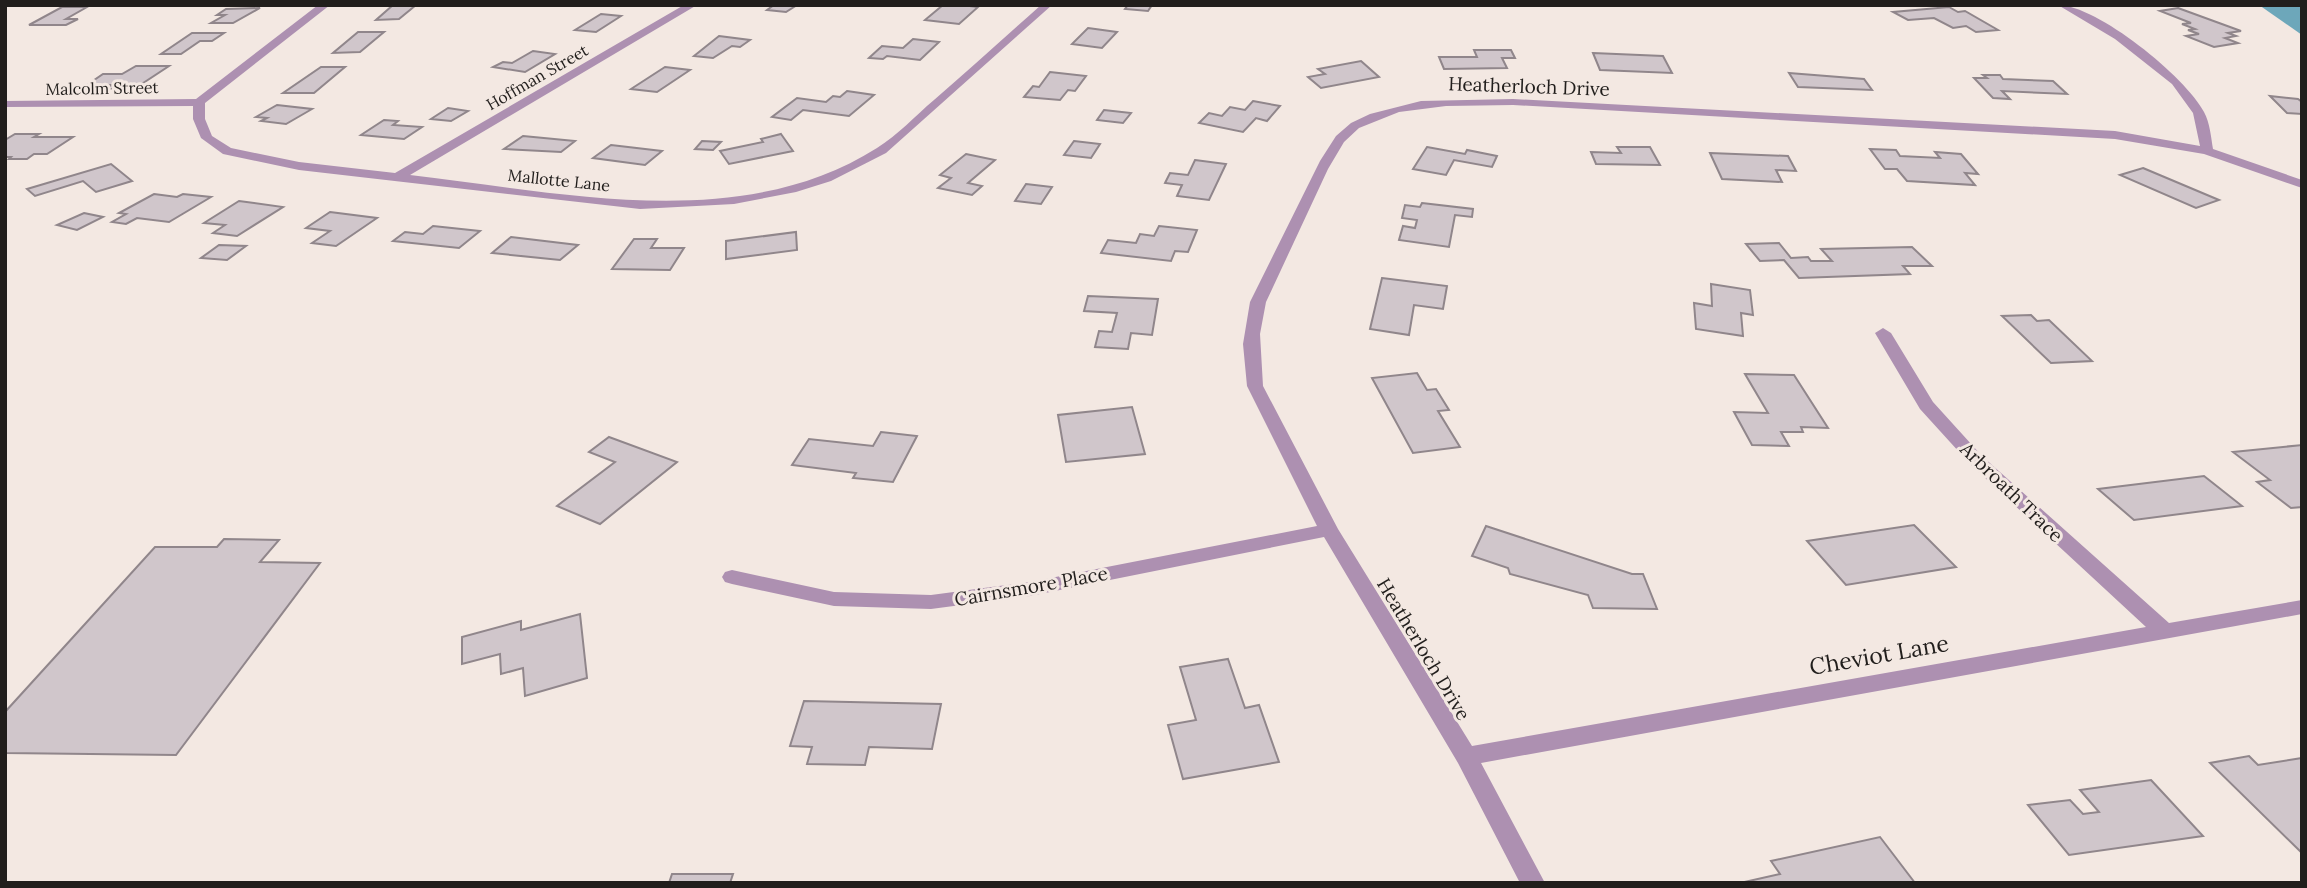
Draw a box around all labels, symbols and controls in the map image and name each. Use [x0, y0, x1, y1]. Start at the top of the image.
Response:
street label: Hoffman Street [483, 39, 592, 114]
street label: Heatherloch Drive [1448, 71, 1610, 101]
street label: Malcolm Street [45, 77, 160, 99]
street label: Mallotte Lane [507, 165, 611, 195]
street label: Arbroath Trace [1955, 436, 2068, 547]
street label: Cairnsmore Place [953, 561, 1109, 611]
street label: Heatherloch Drive [1372, 573, 1476, 725]
street label: Cheviot Lane [1807, 628, 1951, 681]

